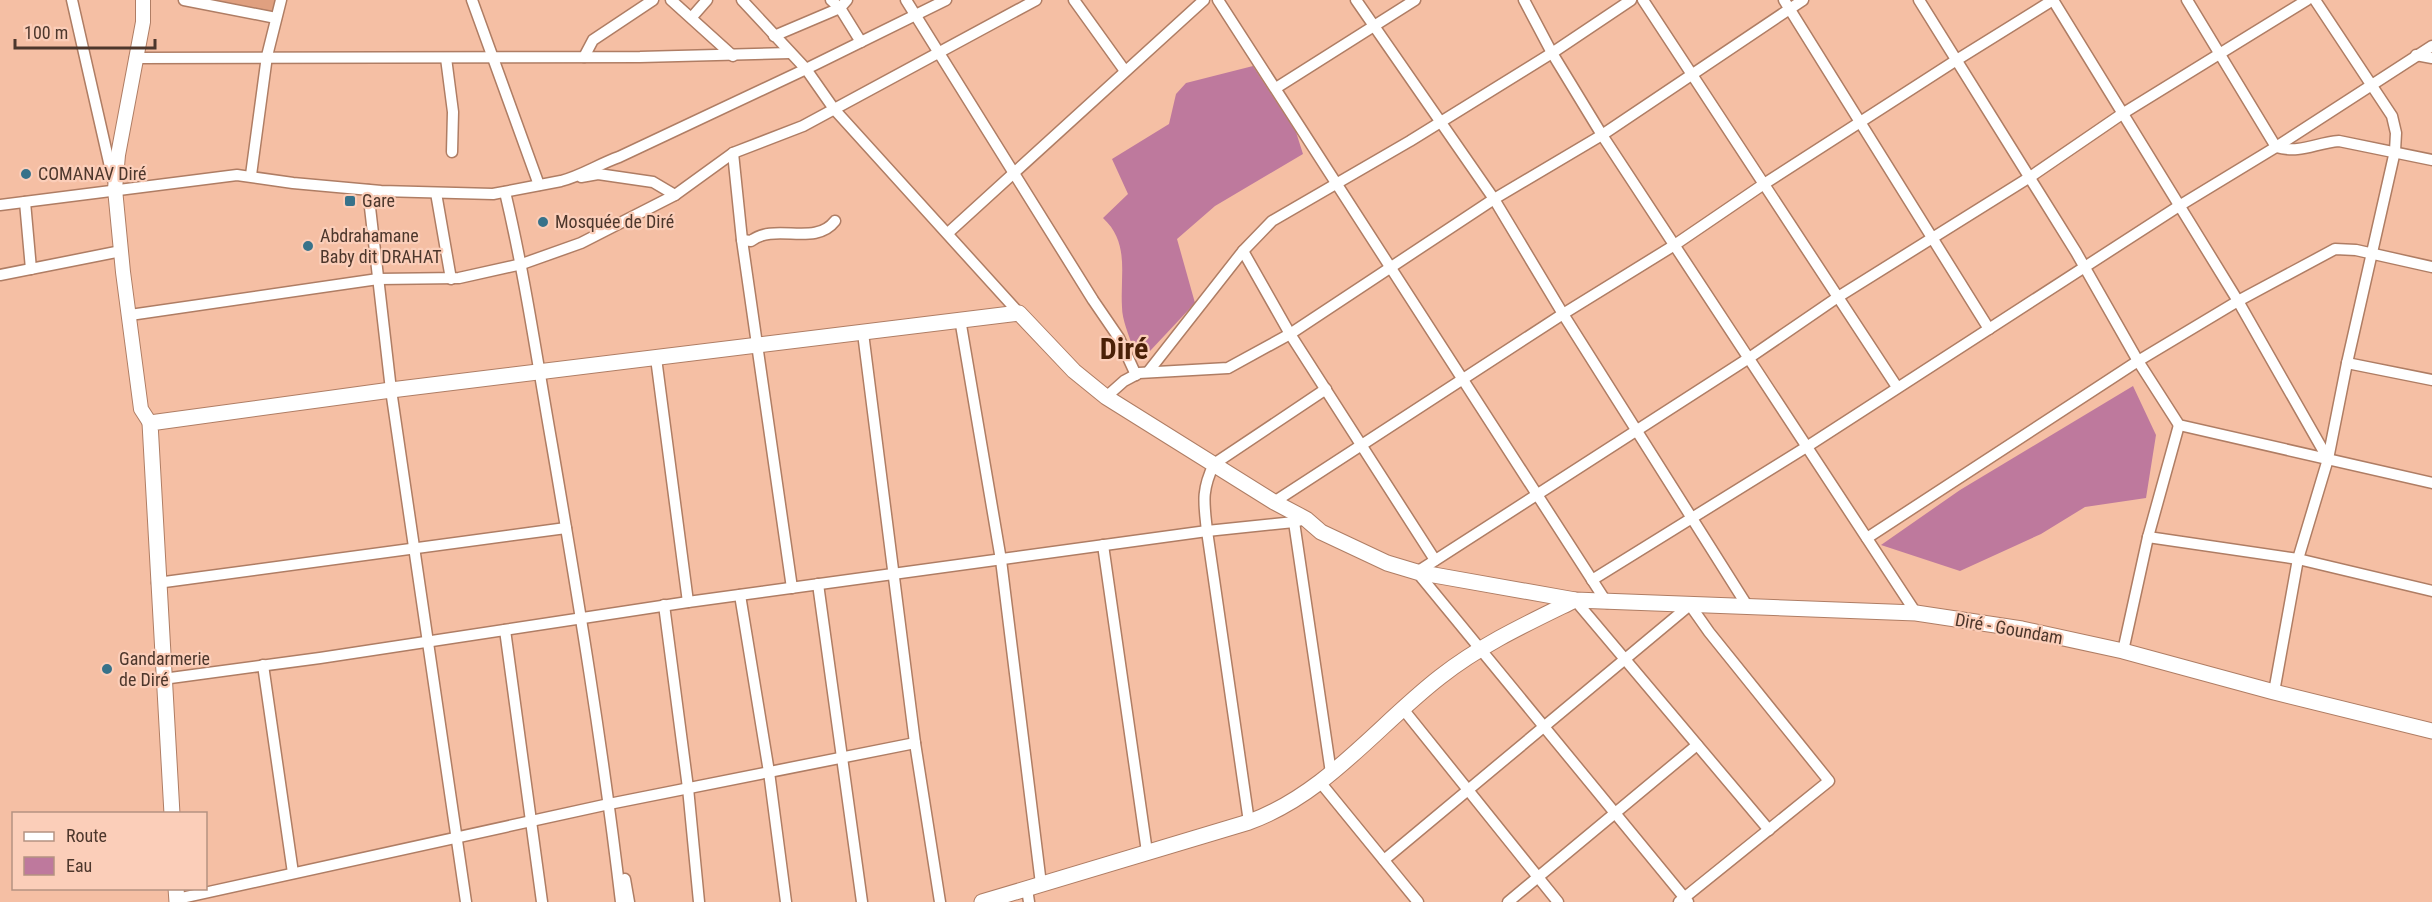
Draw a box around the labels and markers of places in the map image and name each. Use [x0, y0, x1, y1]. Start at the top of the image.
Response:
place label: COMANAV Diré [38, 163, 146, 184]
marker: COMANAV Diré [19, 167, 33, 181]
place label: Gare [362, 190, 395, 211]
marker: Gare [343, 194, 357, 208]
place label: Mosquée de Diré [555, 211, 674, 232]
marker: Mosquée de Diré [536, 215, 550, 229]
place label: Abdrahamane Baby dit DRAHAT [320, 225, 442, 267]
marker: Abdrahamane Baby dit DRAHAT [301, 239, 315, 253]
place label: Gandarmerie de Diré [119, 648, 210, 690]
marker: Gandarmerie de Diré [100, 662, 114, 676]

